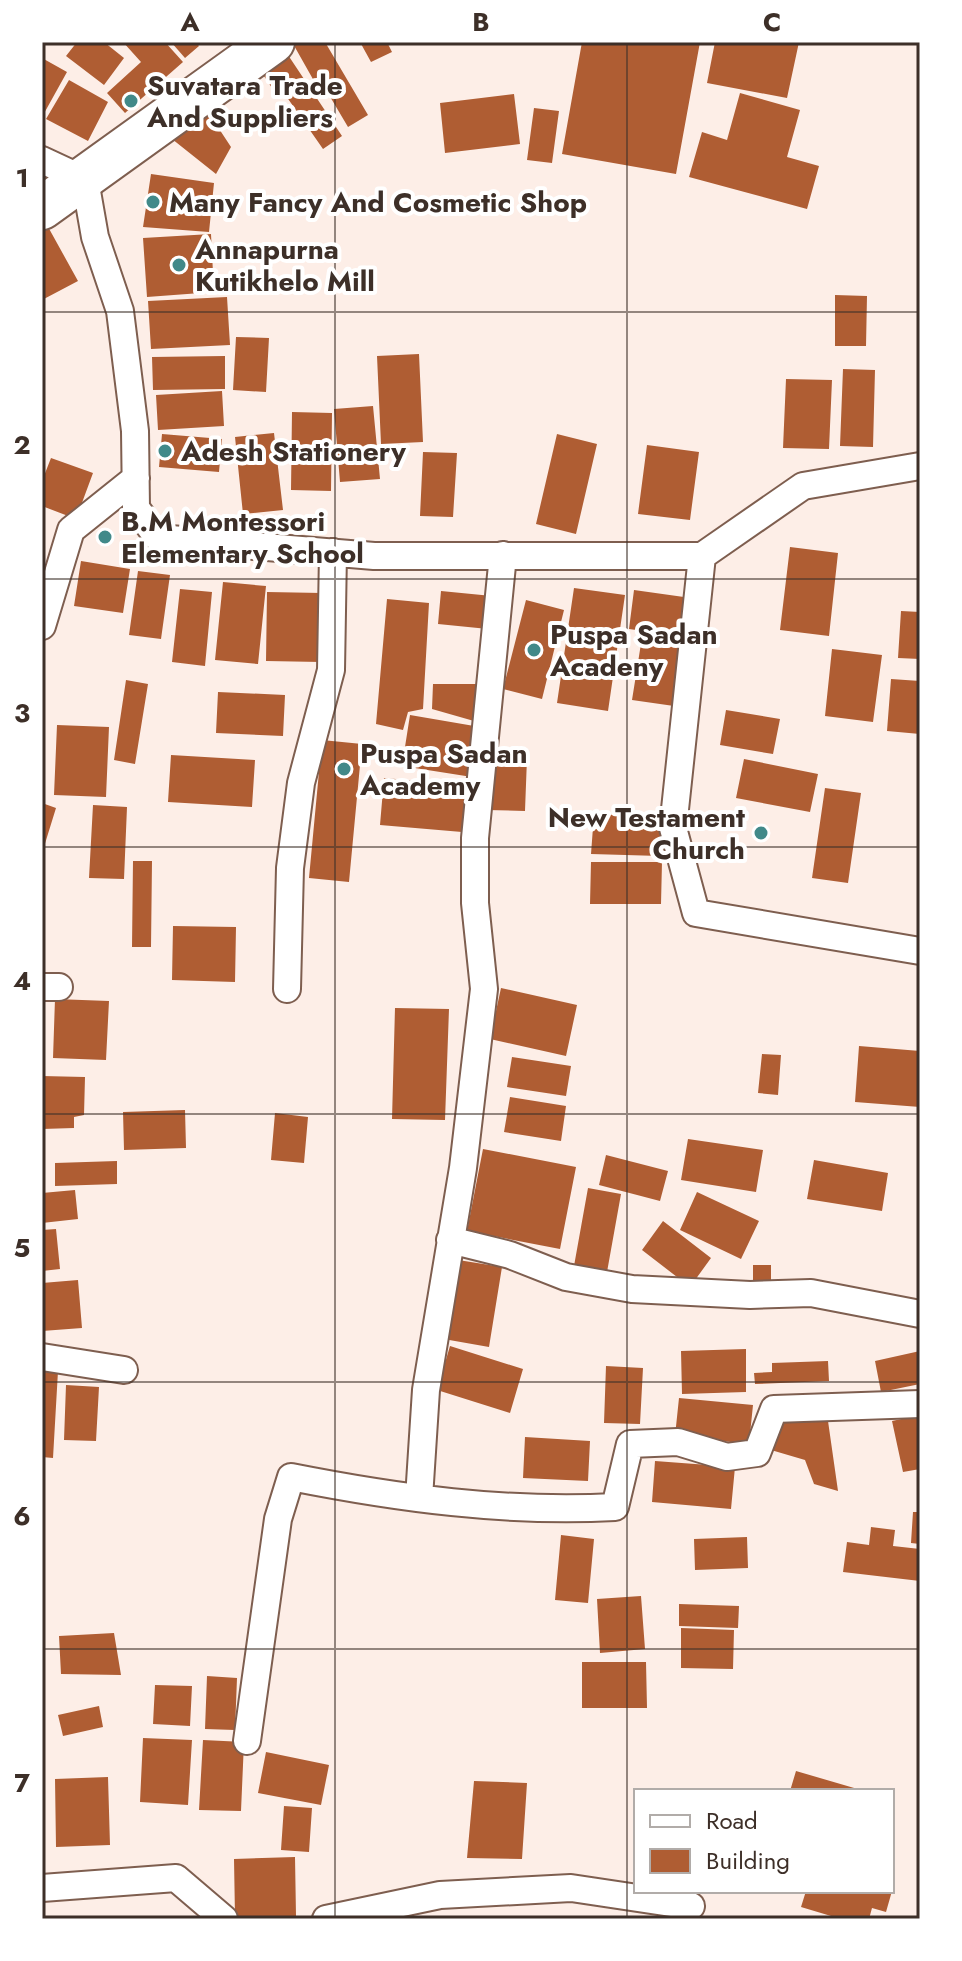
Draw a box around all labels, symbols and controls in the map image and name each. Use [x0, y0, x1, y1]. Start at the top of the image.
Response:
text: A [179, 3, 200, 41]
text: B [472, 3, 490, 41]
text: C [763, 3, 781, 41]
place label: Suvatara Trade And Suppliers [146, 65, 343, 138]
marker: Suvatara Trade And Suppliers [122, 92, 140, 110]
text: 1 [15, 159, 29, 197]
place label: Many Fancy And Cosmetic Shop [169, 182, 587, 223]
marker: Many Fancy And Cosmetic Shop [144, 193, 162, 211]
place label: Annapurna Kutikhelo Mill [194, 229, 375, 302]
marker: Annapurna Kutikhelo Mill [170, 256, 188, 274]
text: 2 [13, 426, 31, 464]
place label: Adesh Stationery [180, 431, 406, 472]
marker: Adesh Stationery [156, 442, 174, 460]
place label: B.M Montessori Elementary School [121, 501, 364, 574]
marker: B.M Montessori Elementary School [96, 528, 114, 546]
place label: Puspa Sadan Acadeny [549, 614, 718, 687]
marker: Puspa Sadan Acadeny [525, 641, 543, 659]
text: 3 [14, 694, 30, 732]
place label: Puspa Sadan Academy [359, 733, 528, 806]
marker: Puspa Sadan Academy [335, 760, 353, 778]
place label: New Testament Church [548, 797, 745, 870]
marker: New Testament Church [752, 824, 770, 842]
text: 4 [13, 962, 31, 1000]
text: 5 [14, 1229, 30, 1267]
text: 6 [13, 1497, 31, 1535]
text: 7 [14, 1764, 30, 1802]
legend [634, 1789, 894, 1893]
text: Road [706, 1803, 758, 1838]
text: Building [706, 1843, 790, 1878]

